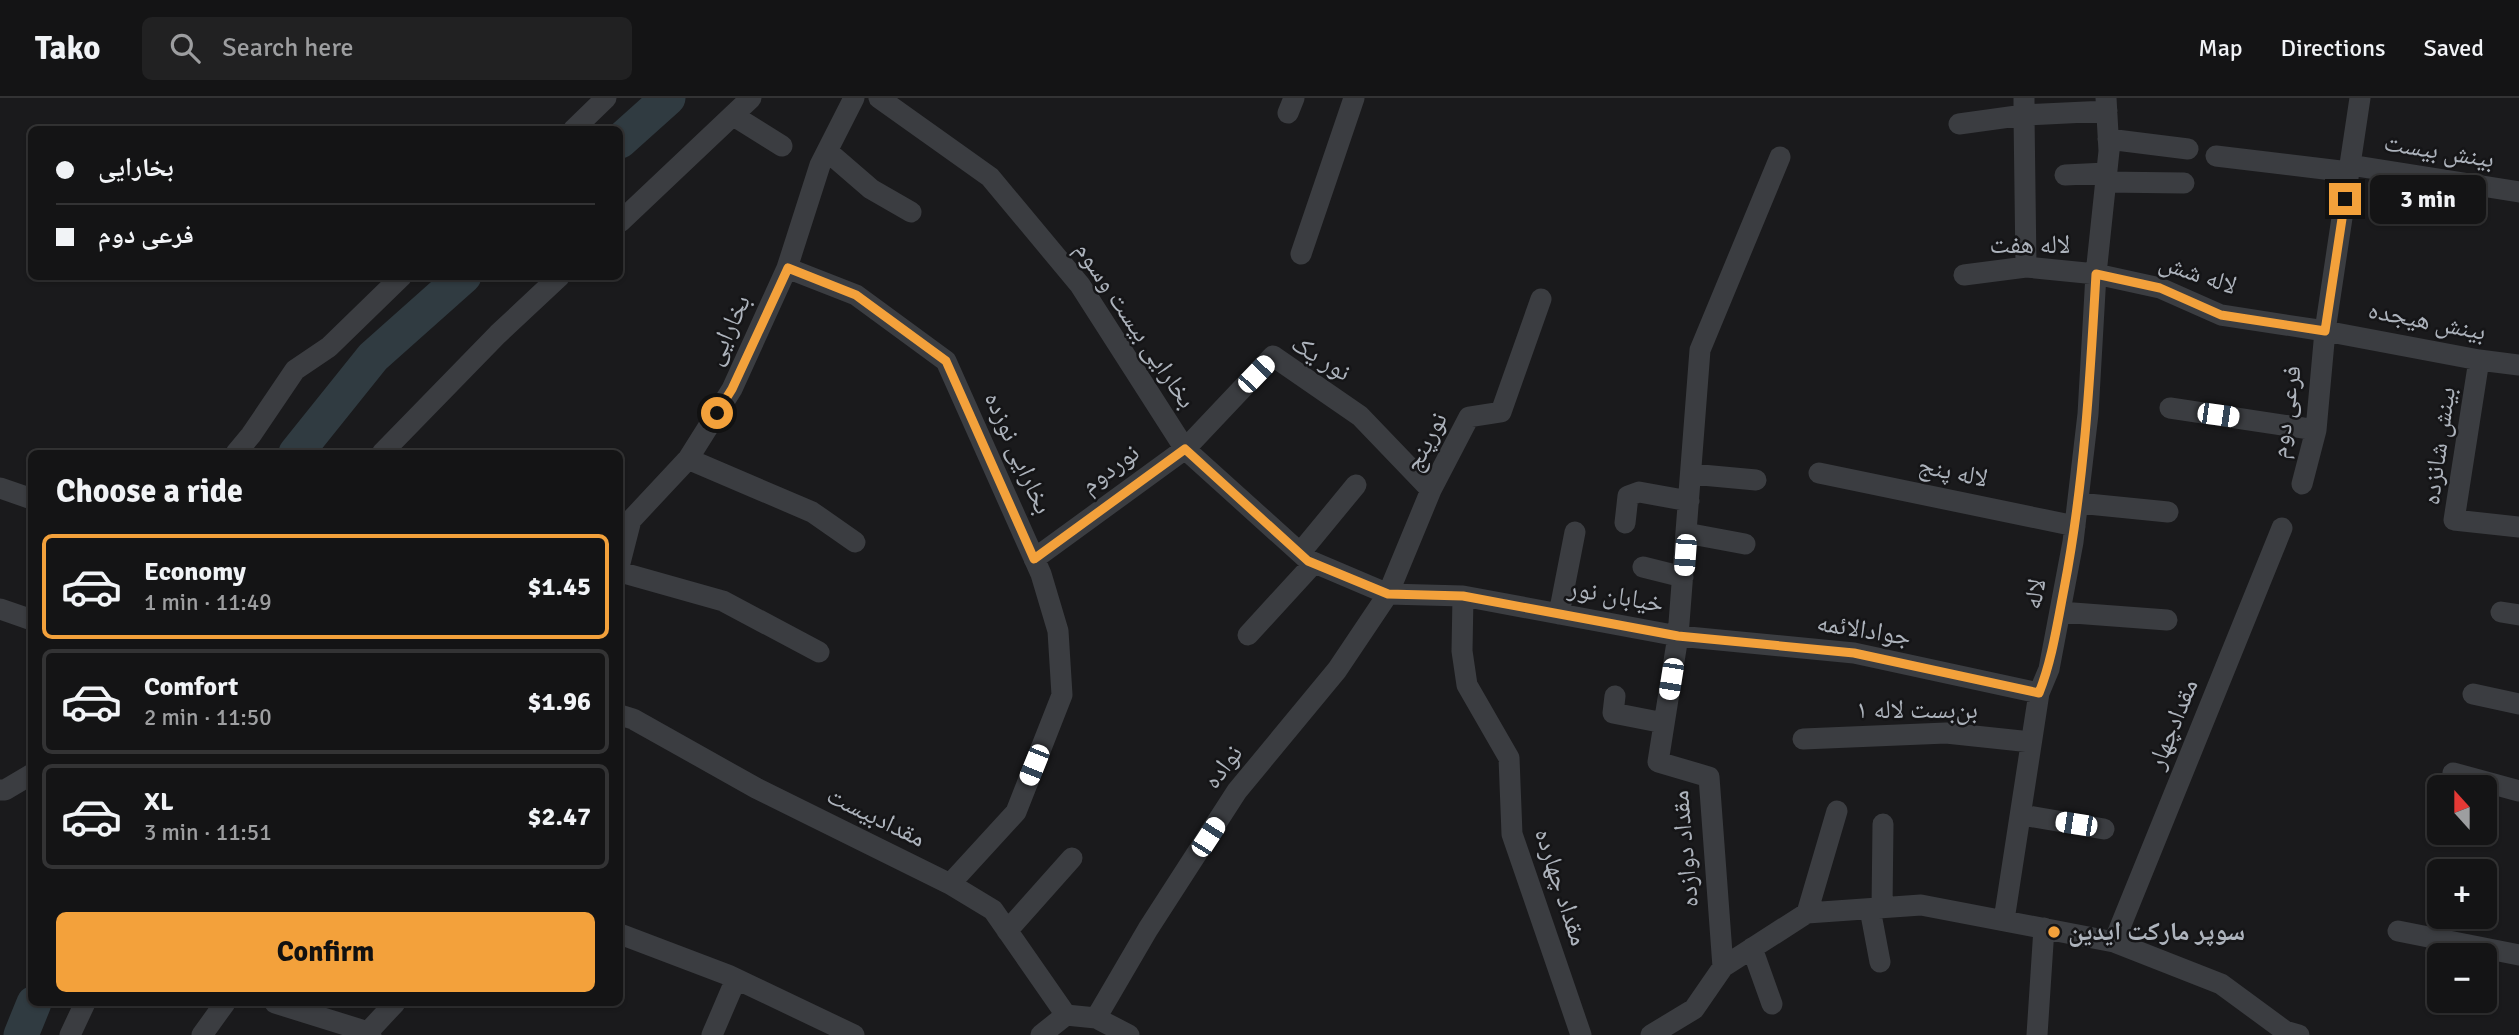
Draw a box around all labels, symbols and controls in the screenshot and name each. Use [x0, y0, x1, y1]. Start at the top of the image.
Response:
search box [142, 17, 632, 80]
text: Tako [35, 28, 100, 69]
icon: search [166, 29, 204, 67]
text: Search here [222, 32, 353, 64]
text: Map [2198, 33, 2243, 63]
text: Directions [2281, 33, 2386, 63]
text: Saved [2424, 33, 2484, 63]
street label: بینش بیست [2382, 126, 2496, 176]
text: بخارایی [98, 152, 174, 184]
callout: 3 min [2370, 174, 2485, 224]
route end [2329, 183, 2361, 215]
text: 3 min [2400, 185, 2456, 214]
text: فرعی دوم [98, 219, 194, 251]
street label: لاله هفت [1990, 229, 2070, 261]
street label: بخارایی بیست وسوم [1066, 235, 1203, 415]
street label: لاله شش [2155, 246, 2241, 302]
street label: بخارایی [698, 290, 758, 370]
street label: بینش هیجده [2365, 294, 2489, 348]
street label: نور یک [1285, 327, 1357, 389]
car [1234, 352, 1279, 396]
street label: فرعی دوم [2263, 363, 2310, 461]
street label: بینش شانزده [2415, 385, 2463, 507]
street label: بخارایی نوزده [977, 387, 1059, 519]
route start [701, 397, 733, 429]
car [2196, 402, 2241, 428]
street label: نورپنج [1397, 407, 1455, 477]
street label: نوردوم [1074, 437, 1146, 502]
street label: لاله پنج [1915, 449, 1991, 495]
text: Choose a ride [56, 472, 243, 511]
car [1674, 533, 1697, 577]
icon: car [60, 555, 123, 618]
text: Economy [144, 556, 246, 588]
text: $1.45 [527, 571, 591, 603]
street label: خیابان نور [1565, 572, 1666, 620]
street label: لاله [2016, 576, 2054, 612]
text: 1 min · 11:49 [144, 588, 272, 617]
street label: جوادالائمه [1815, 607, 1913, 653]
car [1658, 657, 1685, 701]
icon: car [60, 670, 123, 733]
text: Comfort [144, 671, 238, 703]
street label: مقدادچهار [2140, 674, 2205, 775]
text: $1.96 [527, 686, 591, 718]
street label: بن‌بست لاله ۱ [1856, 694, 1978, 726]
text: 2 min · 11:50 [144, 703, 272, 732]
street label: نواده [1196, 739, 1250, 795]
car [1017, 742, 1052, 788]
north arrow [2427, 775, 2497, 845]
map controls [2427, 775, 2497, 1013]
street label: مقدادبیست [821, 779, 931, 855]
icon: car [60, 785, 123, 848]
text: XL [144, 786, 174, 818]
street label: مقداد دوازده [1664, 789, 1706, 909]
text: $2.47 [527, 801, 591, 833]
car [2054, 810, 2099, 838]
car [1188, 814, 1229, 860]
text: 3 min · 11:51 [144, 818, 272, 847]
street label: مقداد چهارده [1527, 824, 1595, 950]
button: + [2427, 859, 2497, 929]
button: Confirm [56, 912, 595, 992]
place label: سوپر مارکت ایدین [2068, 916, 2245, 948]
marker: سوپر مارکت ایدین [2046, 924, 2062, 940]
button: − [2427, 943, 2497, 1013]

